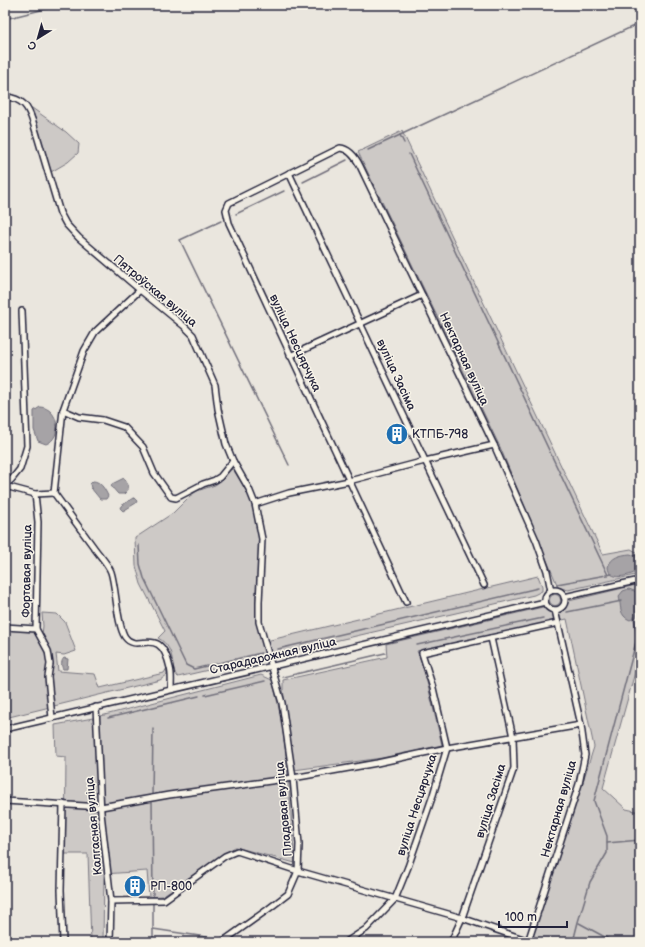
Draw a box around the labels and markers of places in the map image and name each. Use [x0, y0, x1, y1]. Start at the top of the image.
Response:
building icon: КТПБ-798 [384, 421, 410, 447]
place label: КТПБ-798 [412, 427, 468, 442]
building icon: РП-800 [122, 873, 148, 899]
place label: РП-800 [150, 879, 192, 894]

